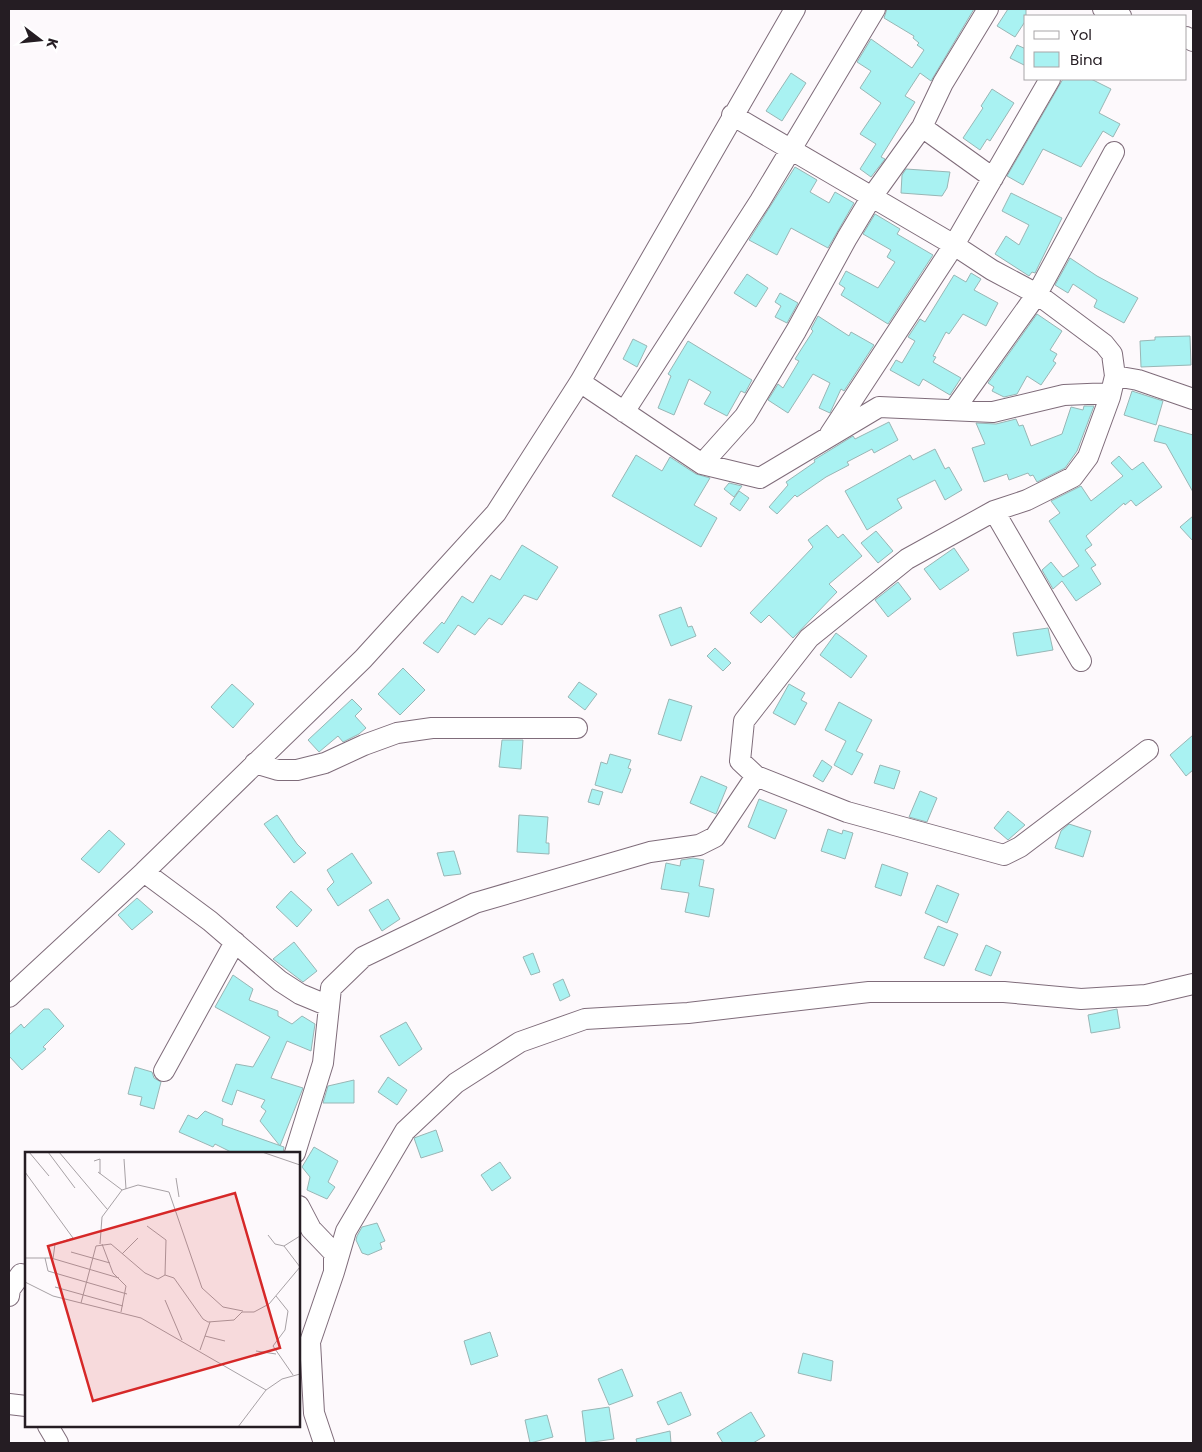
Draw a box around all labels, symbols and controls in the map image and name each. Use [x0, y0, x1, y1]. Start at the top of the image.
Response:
north arrow [15, 15, 65, 65]
legend [1024, 15, 1187, 80]
text: Yol [1070, 24, 1092, 45]
text: K [41, 36, 63, 51]
text: Bina [1070, 49, 1103, 70]
inset map [25, 1152, 300, 1427]

